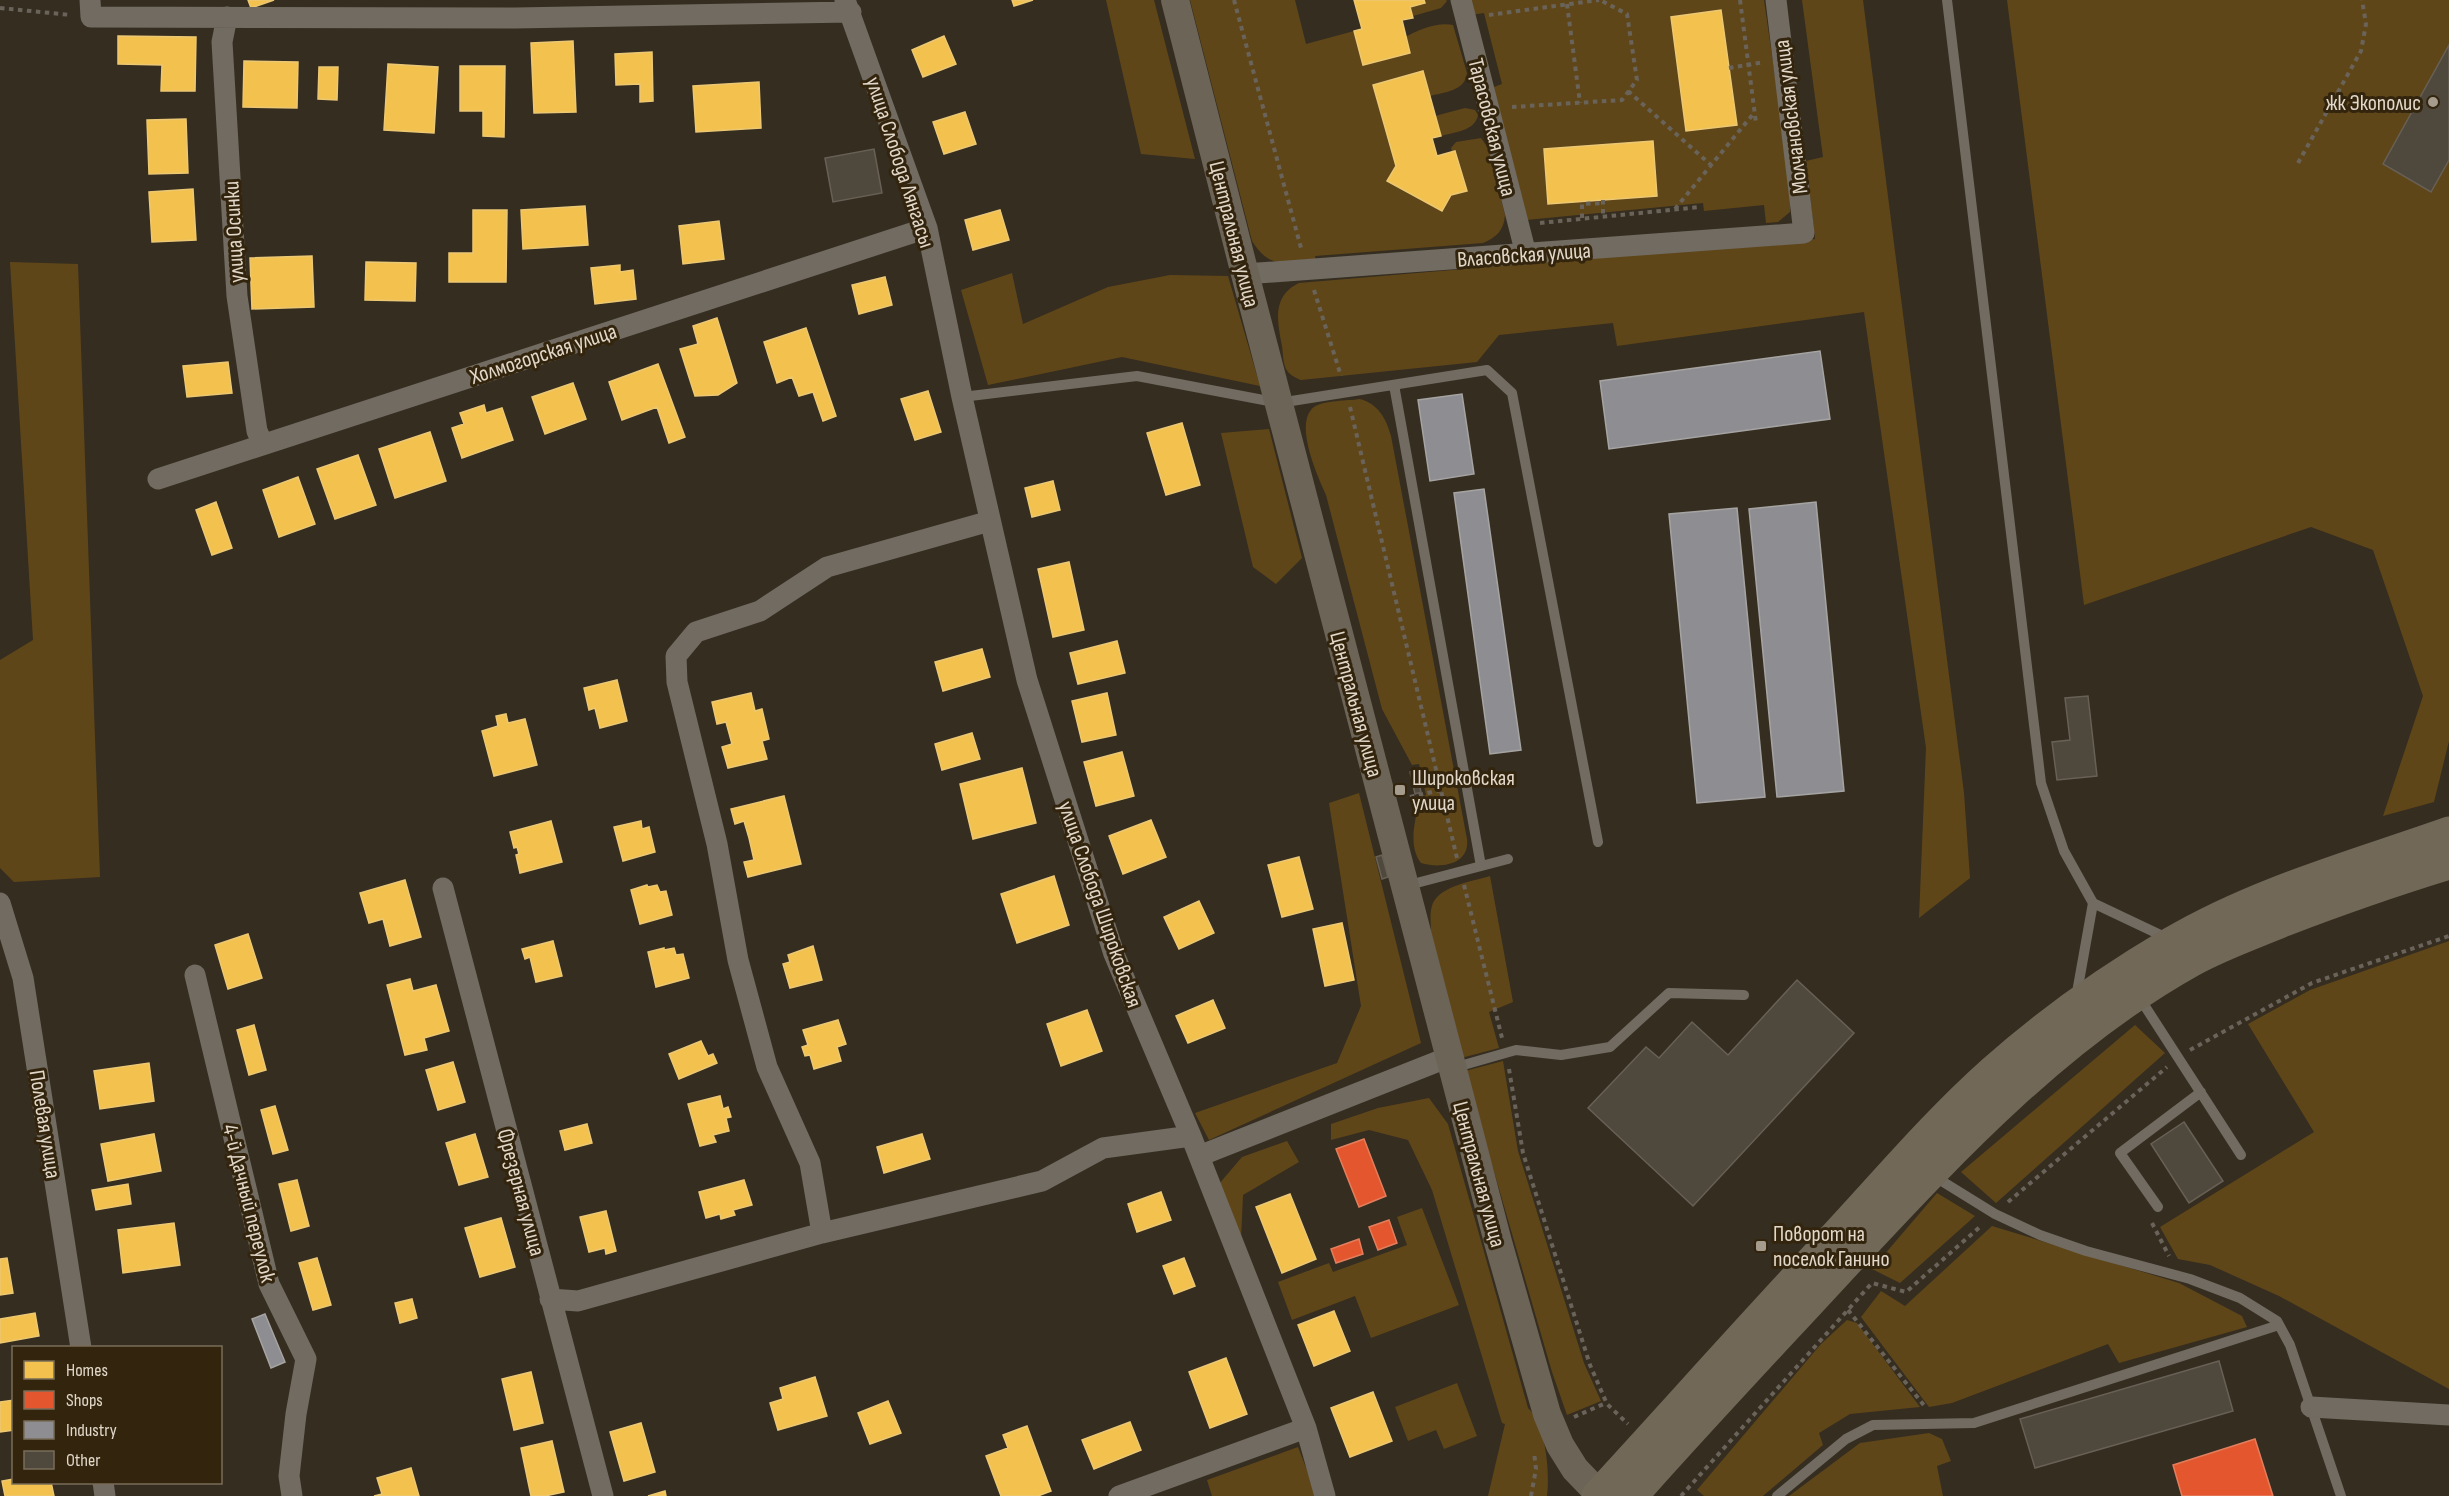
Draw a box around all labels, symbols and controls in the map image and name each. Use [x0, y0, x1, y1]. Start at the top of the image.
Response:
street label: Молчановская улица [1769, 38, 1814, 195]
street label: Тарасовская улица [1461, 56, 1522, 199]
street label: улица Слобода Лянгасы [859, 74, 940, 251]
place label: жк Экополис [2326, 90, 2421, 117]
marker: жк Экополис [2426, 95, 2440, 109]
street label: Центральная улица [1202, 158, 1265, 310]
street label: улица Осинки [218, 180, 251, 284]
street label: Власовская улица [1456, 237, 1592, 274]
street label: Холмогорская улица [466, 318, 620, 391]
street label: Центральная улица [1323, 629, 1388, 780]
place label: Широковская улица [1412, 765, 1515, 817]
marker: Широковская улица [1393, 783, 1407, 797]
street label: улица Слобода Широковская [1052, 798, 1148, 1011]
street label: Полевая улица [23, 1068, 66, 1180]
street label: Центральная улица [1446, 1099, 1511, 1250]
street label: 4-й Дачный переулок [216, 1122, 281, 1286]
street label: Фрезерная улица [491, 1126, 550, 1259]
place label: Поворот на поселок Ганино [1773, 1221, 1890, 1273]
marker: Поворот на поселок Ганино [1754, 1239, 1768, 1253]
legend [12, 1346, 222, 1484]
text: Homes [66, 1360, 108, 1381]
text: Shops [66, 1390, 103, 1411]
text: Industry [66, 1420, 117, 1441]
text: Other [66, 1450, 100, 1471]

